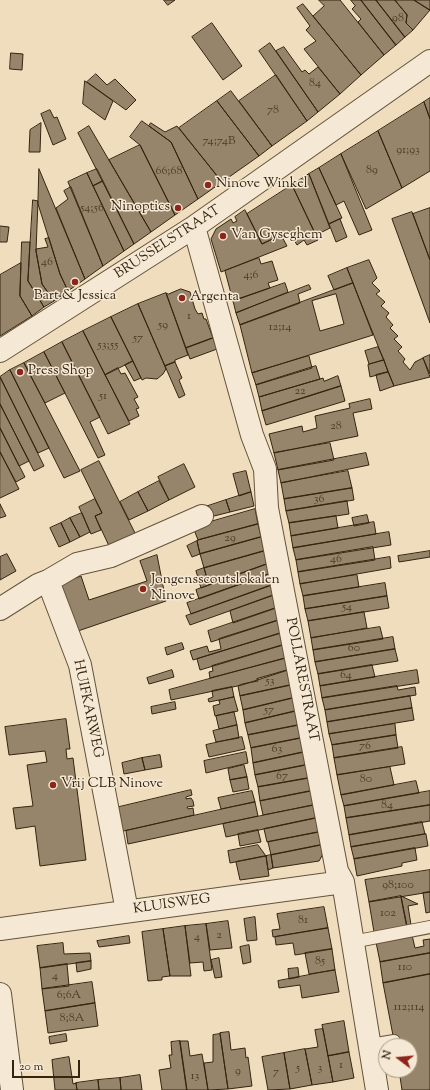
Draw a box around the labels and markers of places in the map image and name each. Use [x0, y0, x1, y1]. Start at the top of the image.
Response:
place label: Ninove Winkel [216, 177, 308, 193]
marker: Ninove Winkel [203, 180, 213, 190]
place label: Ninoptics [111, 200, 170, 216]
marker: Ninoptics [173, 203, 183, 213]
place label: Van Gyseghem [231, 228, 323, 244]
marker: Van Gyseghem [218, 231, 228, 241]
marker: Bart & Jessica [70, 277, 80, 287]
place label: Bart & Jessica [34, 289, 116, 305]
place label: Argenta [190, 290, 239, 306]
marker: Argenta [177, 293, 187, 303]
place label: Press Shop [28, 364, 93, 380]
marker: Press Shop [15, 367, 25, 377]
place label: Jongensscoutslokalen Ninove [151, 573, 280, 606]
marker: Jongensscoutslokalen Ninove [138, 584, 148, 594]
place label: Vrij CLB Ninove [61, 777, 163, 793]
marker: Vrij CLB Ninove [48, 780, 58, 790]

